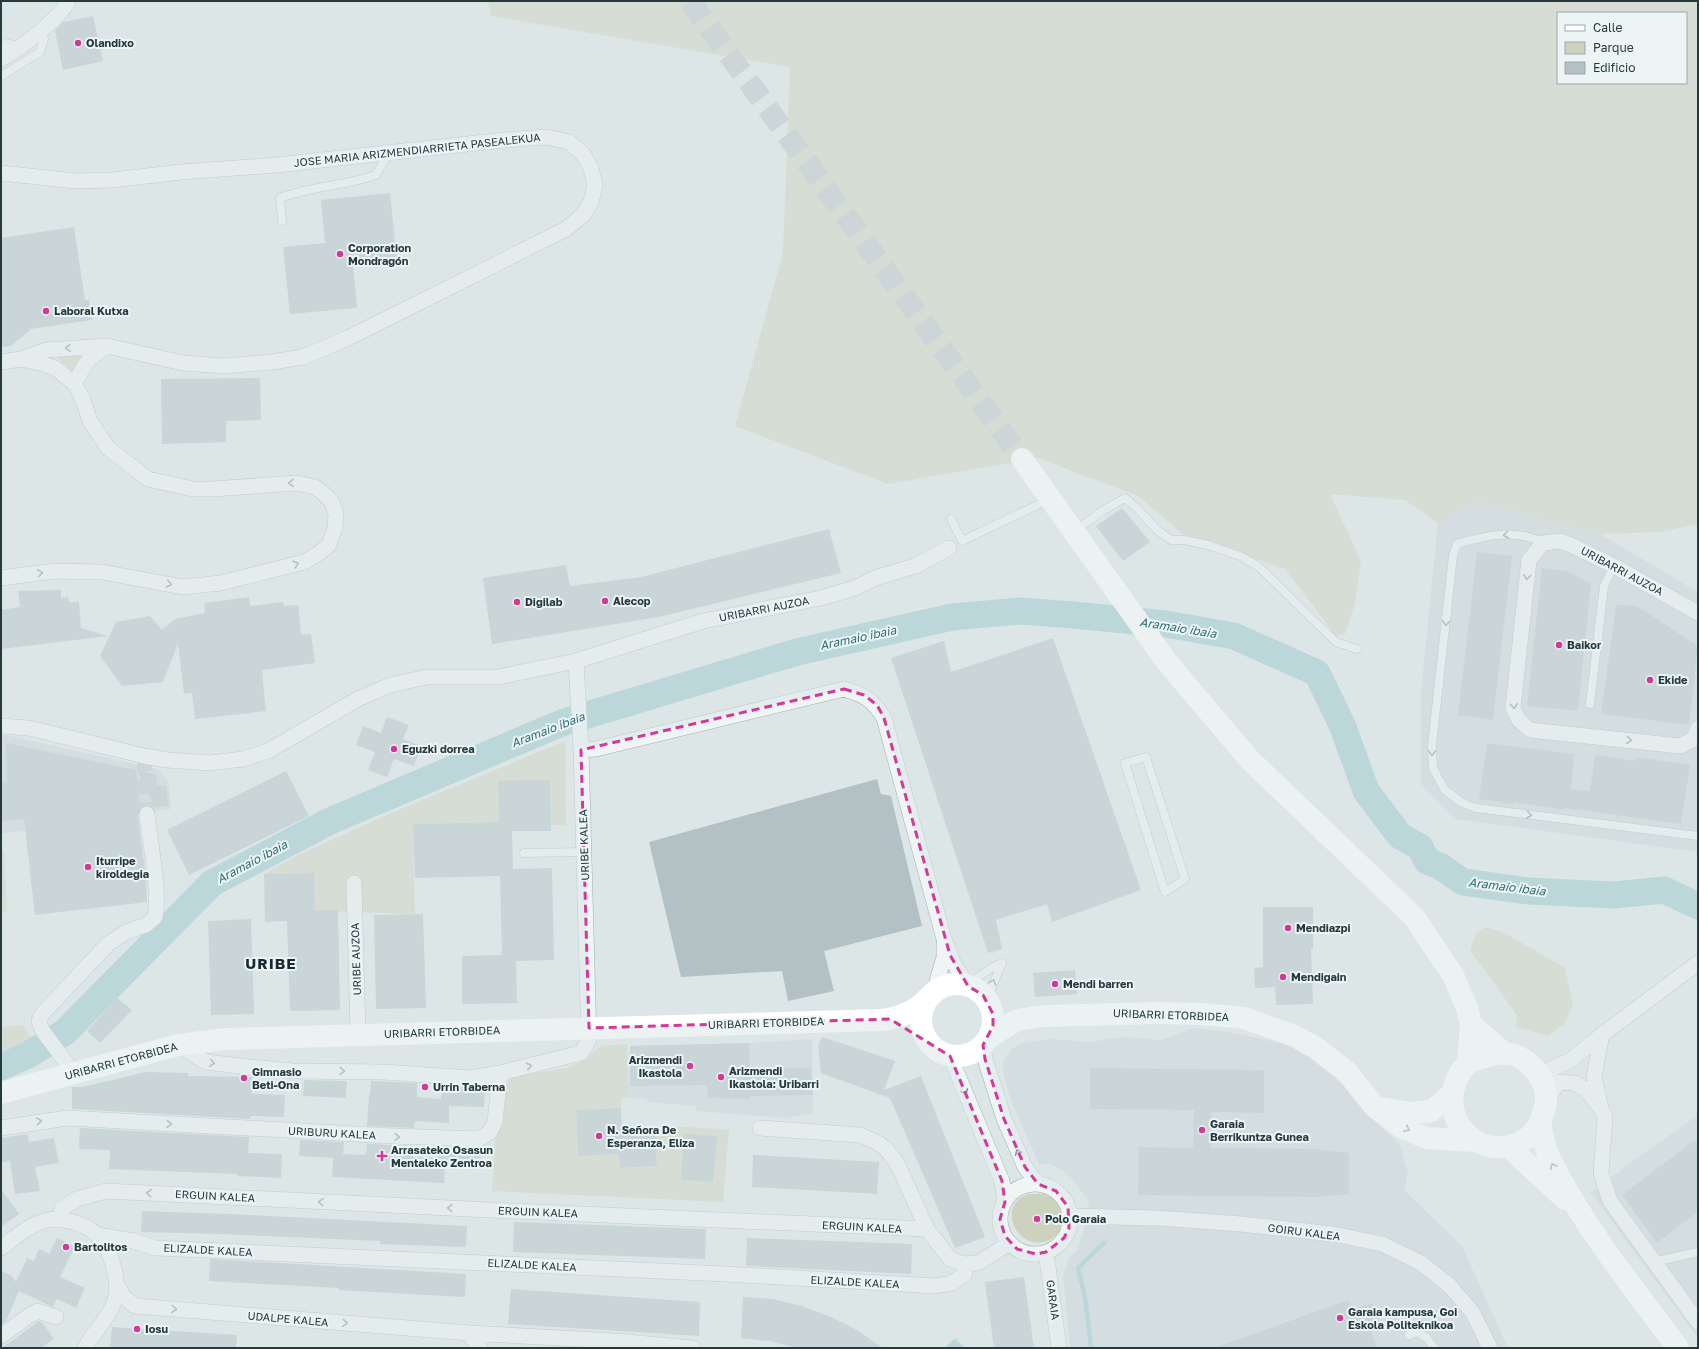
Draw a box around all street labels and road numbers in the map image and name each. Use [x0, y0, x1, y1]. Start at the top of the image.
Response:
street label: JOSE MARIA ARIZMENDIARRIETA PASEALEKUA [293, 130, 542, 169]
street label: URIBARRI AUZOA [1579, 543, 1666, 598]
street label: URIBARRI AUZOA [718, 593, 811, 624]
street label: URIBE KALEA [576, 809, 591, 881]
street label: URIBE AUZOA [348, 922, 363, 996]
street label: URIBARRI ETORBIDEA [1113, 1006, 1230, 1023]
street label: URIBARRI ETORBIDEA [708, 1014, 825, 1031]
street label: URIBARRI ETORBIDEA [384, 1023, 501, 1040]
street label: URIBARRI ETORBIDEA [63, 1039, 179, 1082]
street label: URIBURU KALEA [288, 1124, 377, 1141]
street label: ERGUIN KALEA [175, 1187, 256, 1204]
street label: ERGUIN KALEA [498, 1204, 579, 1219]
street label: ERGUIN KALEA [822, 1218, 903, 1235]
street label: GOIRU KALEA [1267, 1221, 1342, 1242]
street label: ELIZALDE KALEA [163, 1241, 254, 1258]
street label: ELIZALDE KALEA [487, 1256, 578, 1273]
street label: ELIZALDE KALEA [810, 1273, 901, 1290]
street label: GARAIA [1044, 1279, 1063, 1322]
street label: UDALPE KALEA [247, 1308, 330, 1329]

